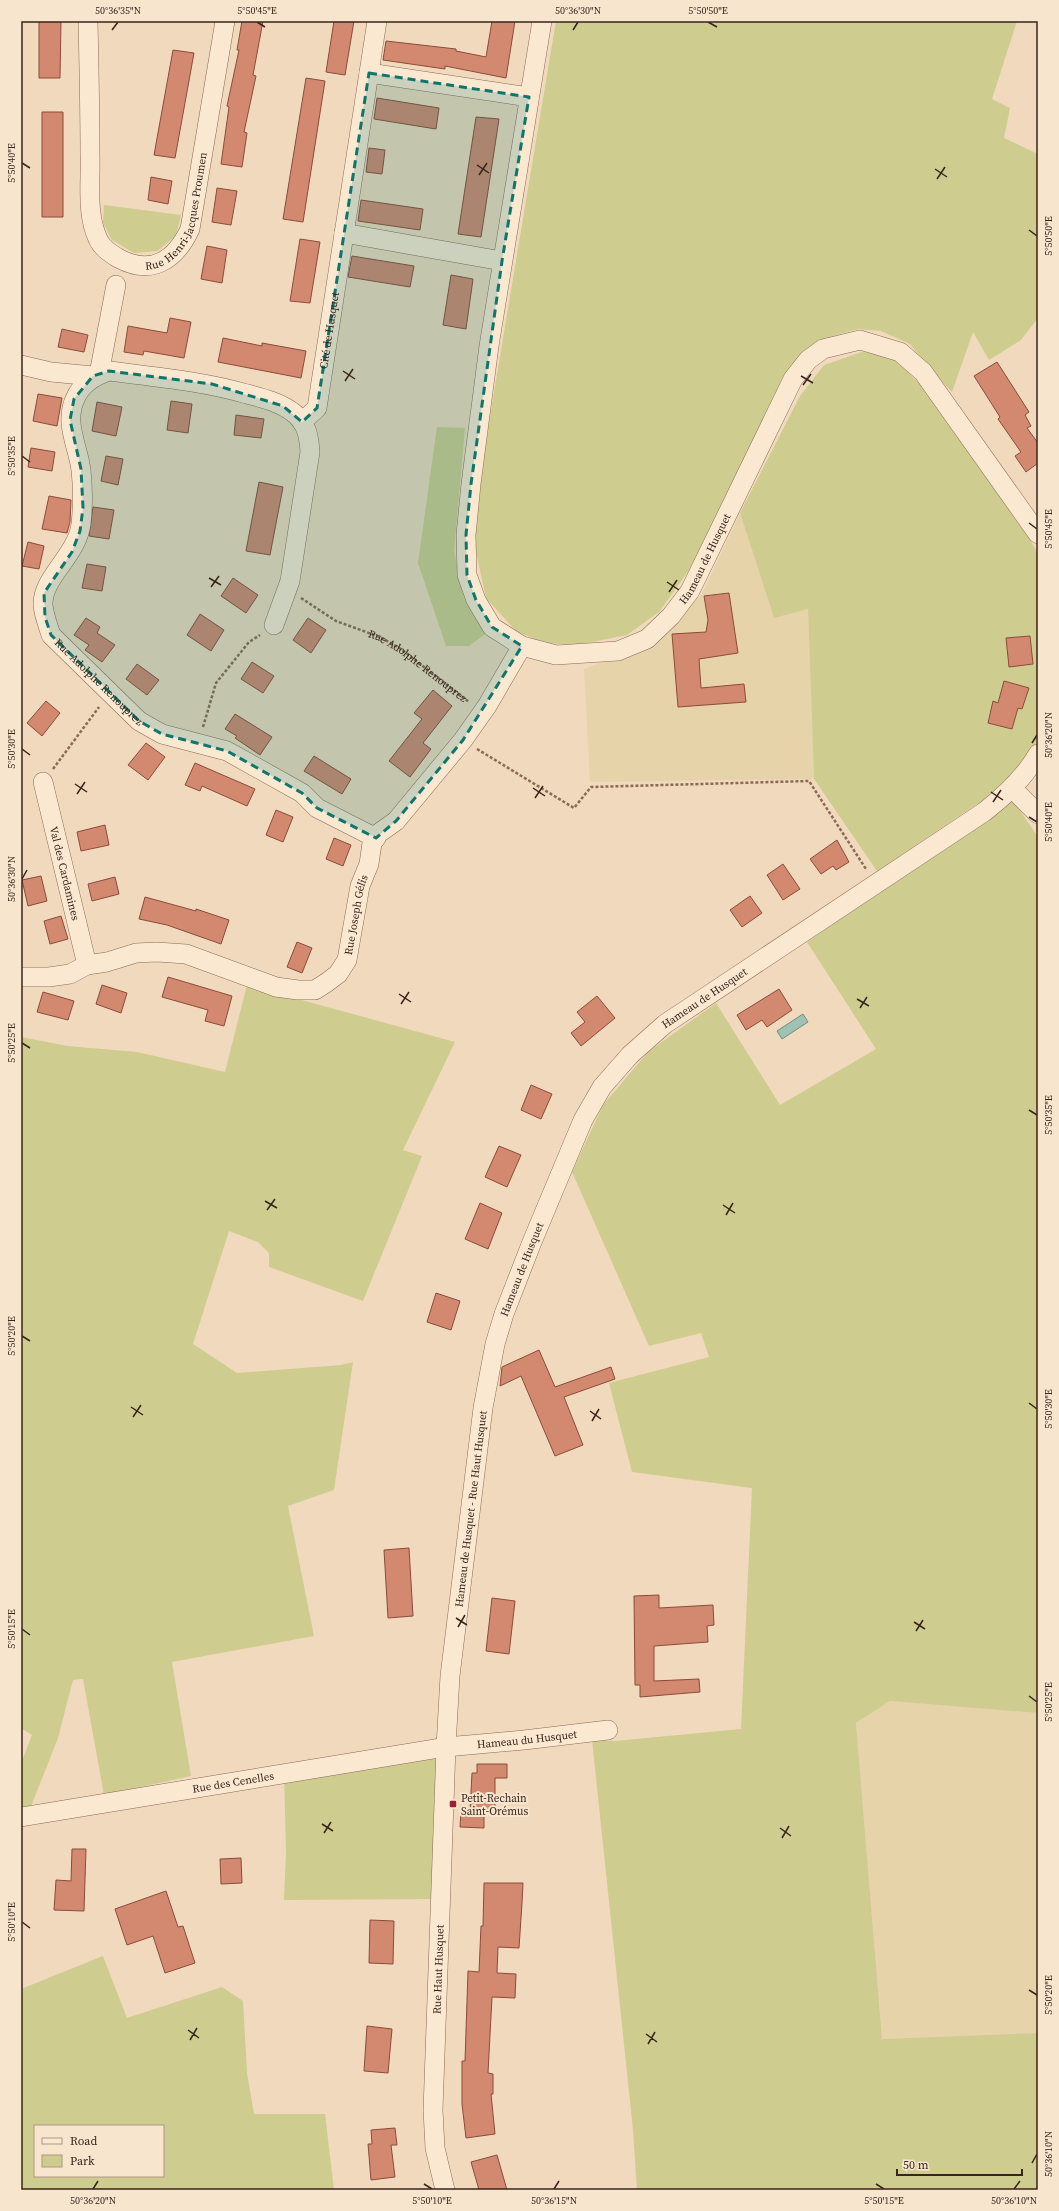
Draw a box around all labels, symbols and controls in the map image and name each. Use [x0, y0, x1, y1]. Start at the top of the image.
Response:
text: 50°36'35"N [95, 4, 141, 17]
text: 5°50'45"E [237, 4, 277, 17]
text: 50°36'30"N [555, 4, 601, 17]
text: 5°50'50"E [688, 4, 728, 17]
text: 5°50'40"E [5, 143, 18, 183]
street label: Rue Henri-Jacques Proumen [144, 151, 211, 274]
text: 5°50'50"E [1042, 216, 1055, 256]
street label: Cité de Husquet [316, 291, 343, 370]
text: 5°50'35"E [5, 436, 18, 476]
text: 5°50'45"E [1042, 509, 1055, 549]
street label: Hameau de Husquet [676, 511, 735, 607]
street label: Rue Adolphe Renouprez [366, 626, 470, 706]
street label: Rue Adolphe Renouprez [51, 635, 145, 729]
text: 50°36'20"N [1042, 712, 1055, 758]
text: 5°50'30"E [5, 729, 18, 769]
text: 5°50'40"E [1042, 802, 1055, 842]
street label: Val des Cardamines [46, 825, 83, 922]
text: 50°36'30"N [5, 856, 18, 902]
street label: Rue Joseph Gélis [341, 872, 372, 956]
street label: Hameau de Husquet [659, 964, 751, 1032]
text: 5°50'25"E [5, 1023, 18, 1063]
text: 5°50'35"E [1042, 1095, 1055, 1135]
street label: Hameau de Husquet [497, 1220, 547, 1319]
text: 5°50'20"E [5, 1316, 18, 1356]
text: 5°50'30"E [1042, 1389, 1055, 1429]
street label: Hameau de Husquet - Rue Haut Husquet [452, 1409, 491, 1608]
text: 5°50'15"E [5, 1609, 18, 1649]
text: 5°50'25"E [1042, 1682, 1055, 1722]
street label: Hameau du Husquet [476, 1727, 578, 1752]
street label: Rue des Cenelles [191, 1768, 275, 1797]
place label: Petit-Rechain Saint-Orémus [461, 1791, 528, 1819]
marker: Petit-Rechain Saint-Orémus [448, 1799, 458, 1809]
text: 5°50'10"E [5, 1902, 18, 1942]
street label: Rue Haut Husquet [429, 1924, 448, 2014]
text: 5°50'20"E [1042, 1975, 1055, 2015]
legend [34, 2125, 164, 2177]
text: 50°36'10"N [1042, 2131, 1055, 2177]
text: Road [70, 2133, 97, 2149]
scale bar [897, 2151, 1022, 2177]
text: Park [70, 2153, 95, 2169]
text: 50 m [903, 2157, 929, 2173]
text: 50°36'20"N [70, 2194, 116, 2207]
text: 5°50'10"E [412, 2194, 452, 2207]
text: 50°36'15"N [531, 2194, 577, 2207]
text: 5°50'15"E [864, 2194, 904, 2207]
text: 50°36'10"N [991, 2194, 1037, 2207]

